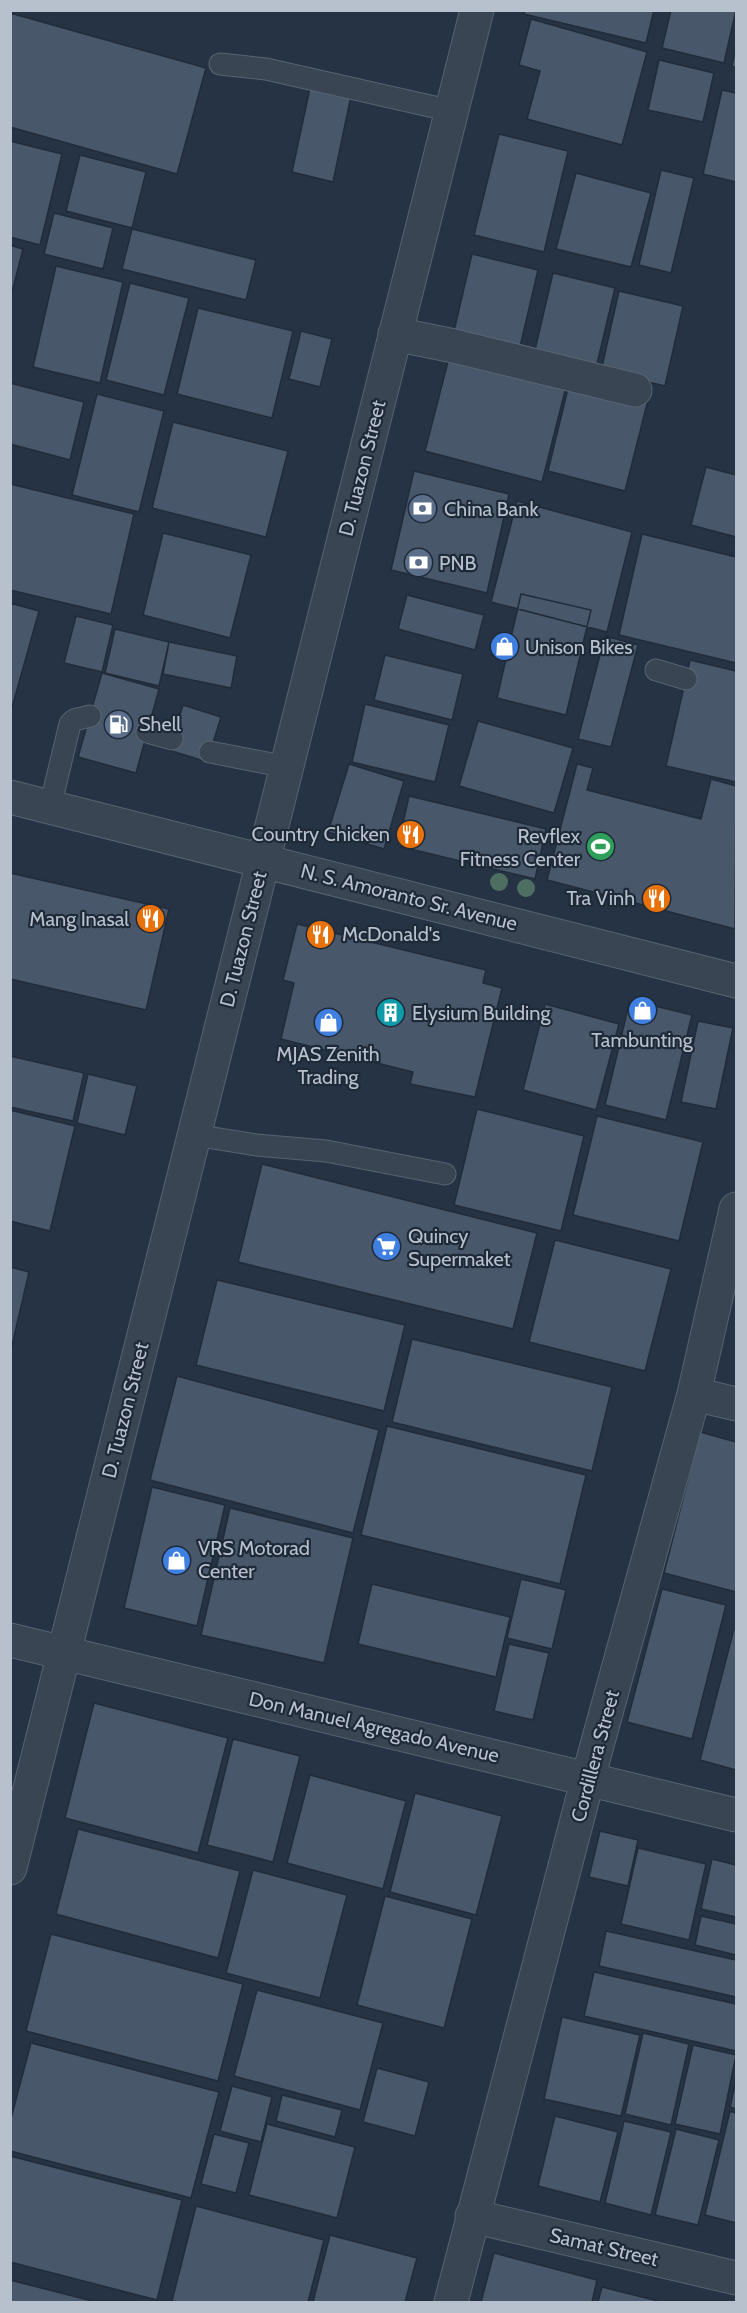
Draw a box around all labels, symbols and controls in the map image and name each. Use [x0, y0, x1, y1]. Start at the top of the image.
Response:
street label: D. Tuazon Street [334, 397, 391, 538]
bank icon: China Bank [407, 493, 439, 525]
place label: China Bank [444, 497, 538, 521]
bank icon: PNB [402, 547, 434, 579]
place label: PNB [439, 551, 477, 575]
shop icon: Unison Bikes [488, 631, 520, 663]
place label: Unison Bikes [525, 635, 633, 659]
fuel station icon: Shell [102, 708, 134, 740]
place label: Shell [139, 712, 181, 736]
restaurant icon: Country Chicken [395, 818, 427, 850]
place label: Country Chicken [251, 822, 390, 846]
place label: Revflex Fitness Center [460, 824, 581, 871]
sports icon: Revflex Fitness Center [585, 831, 617, 863]
street label: N. S. Amoranto Sr. Avenue [298, 858, 520, 936]
street label: D. Tuazon Street [215, 868, 272, 1009]
restaurant icon: Tra Vinh [640, 882, 672, 914]
place label: Tra Vinh [566, 886, 635, 910]
restaurant icon: Mang Inasal [134, 903, 166, 935]
place label: Mang Inasal [29, 907, 129, 931]
restaurant icon: McDonald's [305, 918, 337, 950]
place label: McDonald's [342, 922, 440, 946]
shop icon: Tambunting [626, 994, 658, 1026]
building icon: Elysium Building [375, 997, 407, 1029]
place label: Elysium Building [412, 1001, 551, 1025]
shop icon: MJAS Zenith Trading [312, 1007, 344, 1039]
place label: Tambunting [591, 1028, 694, 1052]
place label: MJAS Zenith Trading [276, 1042, 380, 1089]
place label: Quincy Supermaket [408, 1224, 511, 1271]
supermarket icon: Quincy Supermaket [371, 1231, 403, 1263]
street label: D. Tuazon Street [97, 1339, 154, 1480]
place label: VRS Motorad Center [198, 1536, 310, 1583]
shop icon: VRS Motorad Center [161, 1544, 193, 1576]
street label: Don Manuel Agregado Avenue [247, 1687, 501, 1767]
street label: Cordillera Street [566, 1687, 624, 1825]
street label: Samat Street [547, 2223, 661, 2271]

